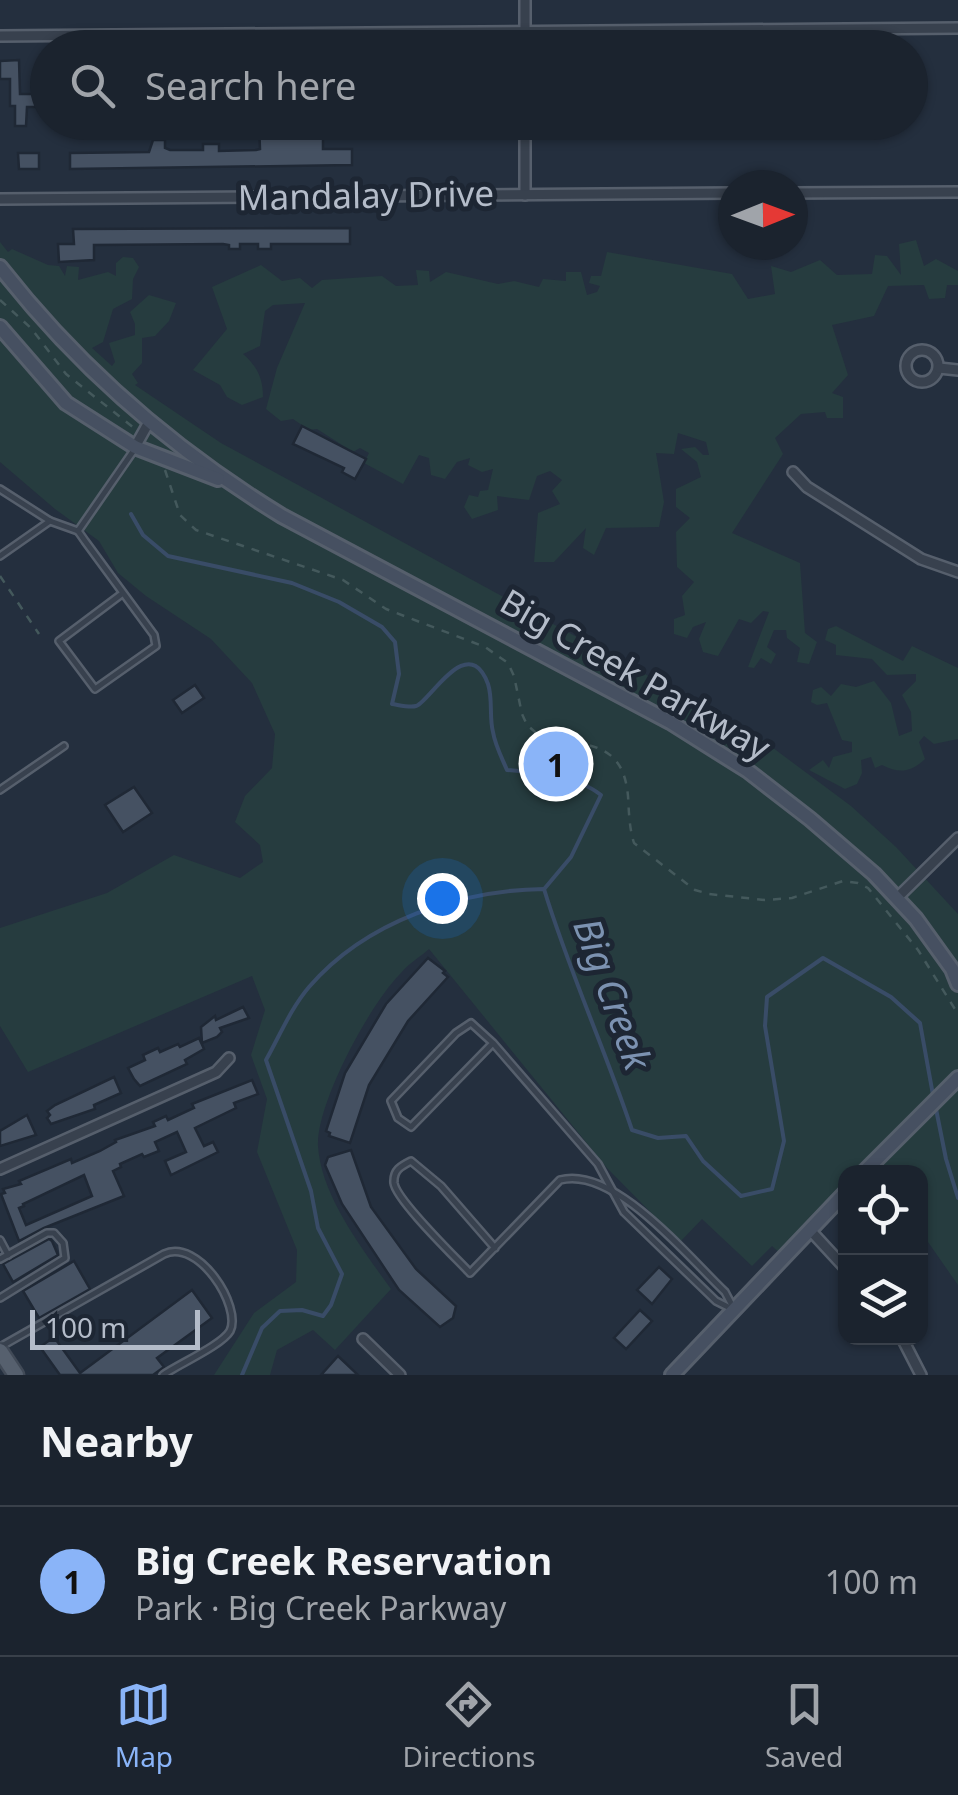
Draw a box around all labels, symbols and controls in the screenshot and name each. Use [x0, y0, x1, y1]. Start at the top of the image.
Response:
search box [30, 30, 928, 140]
icon: search [65, 58, 120, 113]
text: Search here [145, 59, 356, 111]
street label: Mandalay Drive [237, 169, 495, 220]
north arrow [718, 170, 808, 260]
street label: Big Creek Parkway [492, 577, 779, 770]
pin: 1 [524, 726, 588, 802]
your location [417, 873, 468, 924]
water label: Big Creek [562, 910, 666, 1078]
map controls [838, 1165, 928, 1345]
button: locate [838, 1165, 928, 1255]
button: layers [838, 1255, 928, 1345]
scale bar [30, 1305, 200, 1350]
text: 100 m [45, 1308, 127, 1346]
text: Nearby [40, 1412, 193, 1469]
text: Big Creek Reservation [135, 1534, 552, 1586]
text: 1 [63, 1560, 82, 1603]
text: 100 m [825, 1560, 918, 1603]
text: Park · Big Creek Parkway [135, 1586, 506, 1629]
tab: Map [115, 1677, 173, 1775]
tab: Directions [403, 1677, 535, 1775]
tab: Saved [765, 1677, 843, 1775]

